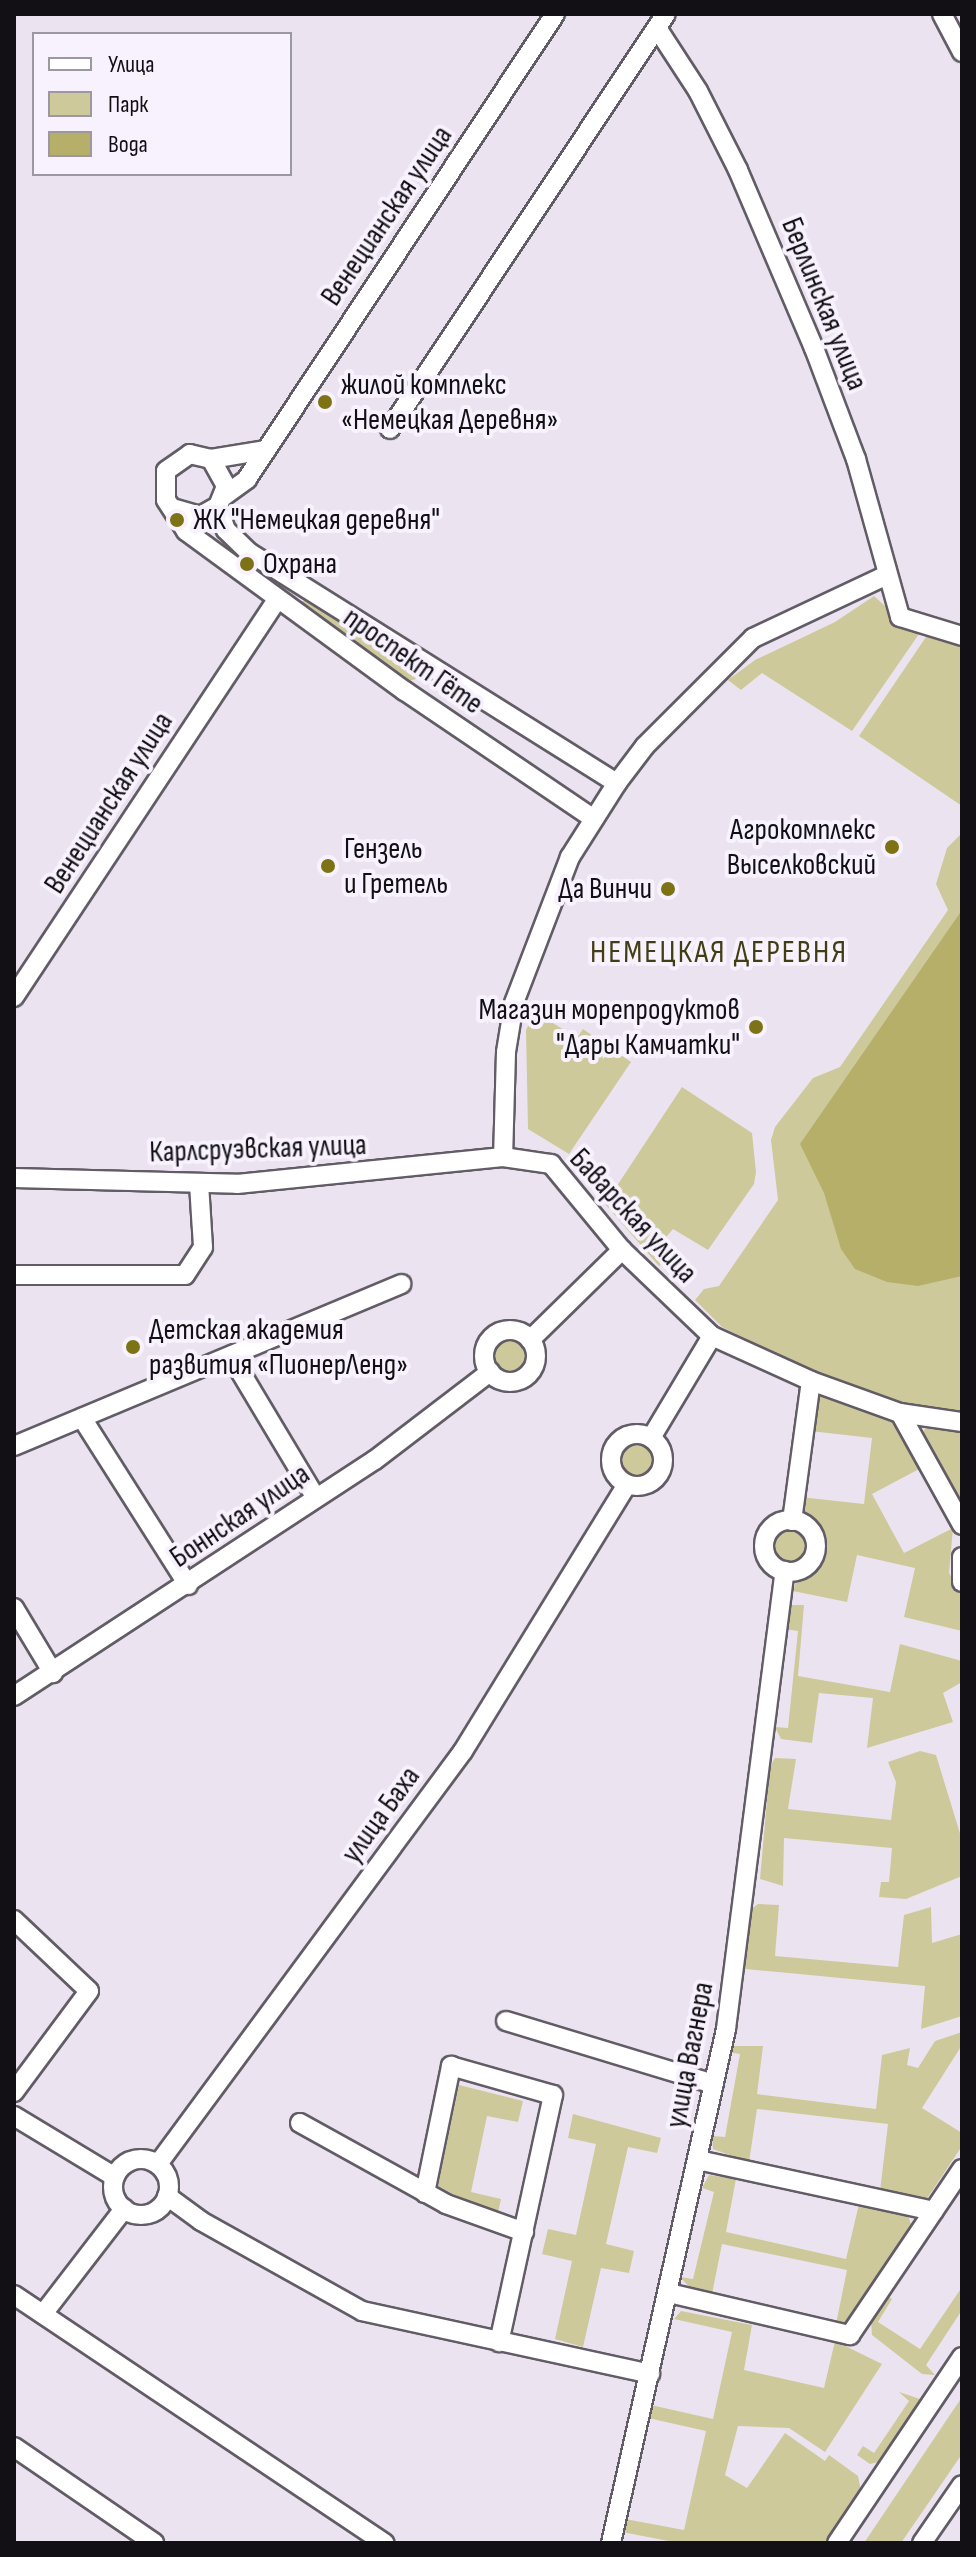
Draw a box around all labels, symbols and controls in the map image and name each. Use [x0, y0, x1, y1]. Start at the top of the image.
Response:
legend [32, 32, 292, 176]
text: Улица [108, 50, 154, 79]
text: Парк [108, 90, 148, 119]
street label: Венецианская улица [314, 119, 460, 313]
text: Вода [108, 130, 148, 159]
street label: Берлинская улица [773, 212, 875, 396]
place label: жилой комплекс «Немецкая Деревня» [341, 367, 558, 438]
marker: жилой комплекс «Немецкая Деревня» [316, 393, 334, 411]
place label: ЖК "Немецкая деревня" [193, 502, 440, 538]
marker: ЖК "Немецкая деревня" [168, 511, 186, 529]
place label: Охрана [263, 546, 337, 582]
marker: Охрана [238, 555, 256, 573]
street label: проспект Гёте [336, 600, 490, 722]
street label: Венецианская улица [37, 706, 181, 900]
place label: Агрокомплекс Выселковский [727, 812, 876, 882]
place label: Гензель и Гретель [344, 831, 448, 902]
marker: Агрокомплекс Выселковский [883, 838, 901, 856]
marker: Гензель и Гретель [319, 857, 337, 875]
place label: Да Винчи [558, 871, 652, 907]
marker: Да Винчи [659, 880, 677, 898]
district label: НЕМЕЦКАЯ ДЕРЕВНЯ [590, 934, 848, 972]
place label: Магазин морепродуктов "Дары Камчатки" [479, 992, 740, 1062]
marker: Магазин морепродуктов "Дары Камчатки" [747, 1018, 765, 1036]
street label: Карлсруэвская улица [149, 1127, 367, 1171]
street label: Баварская улица [562, 1141, 704, 1291]
place label: Детская академия развития «ПионерЛенд» [149, 1312, 408, 1382]
marker: Детская академия развития «ПионерЛенд» [124, 1338, 142, 1356]
street label: Боннская улица [163, 1456, 317, 1576]
street label: улица Баха [334, 1760, 428, 1870]
street label: улица Вагнера [658, 1979, 722, 2131]

